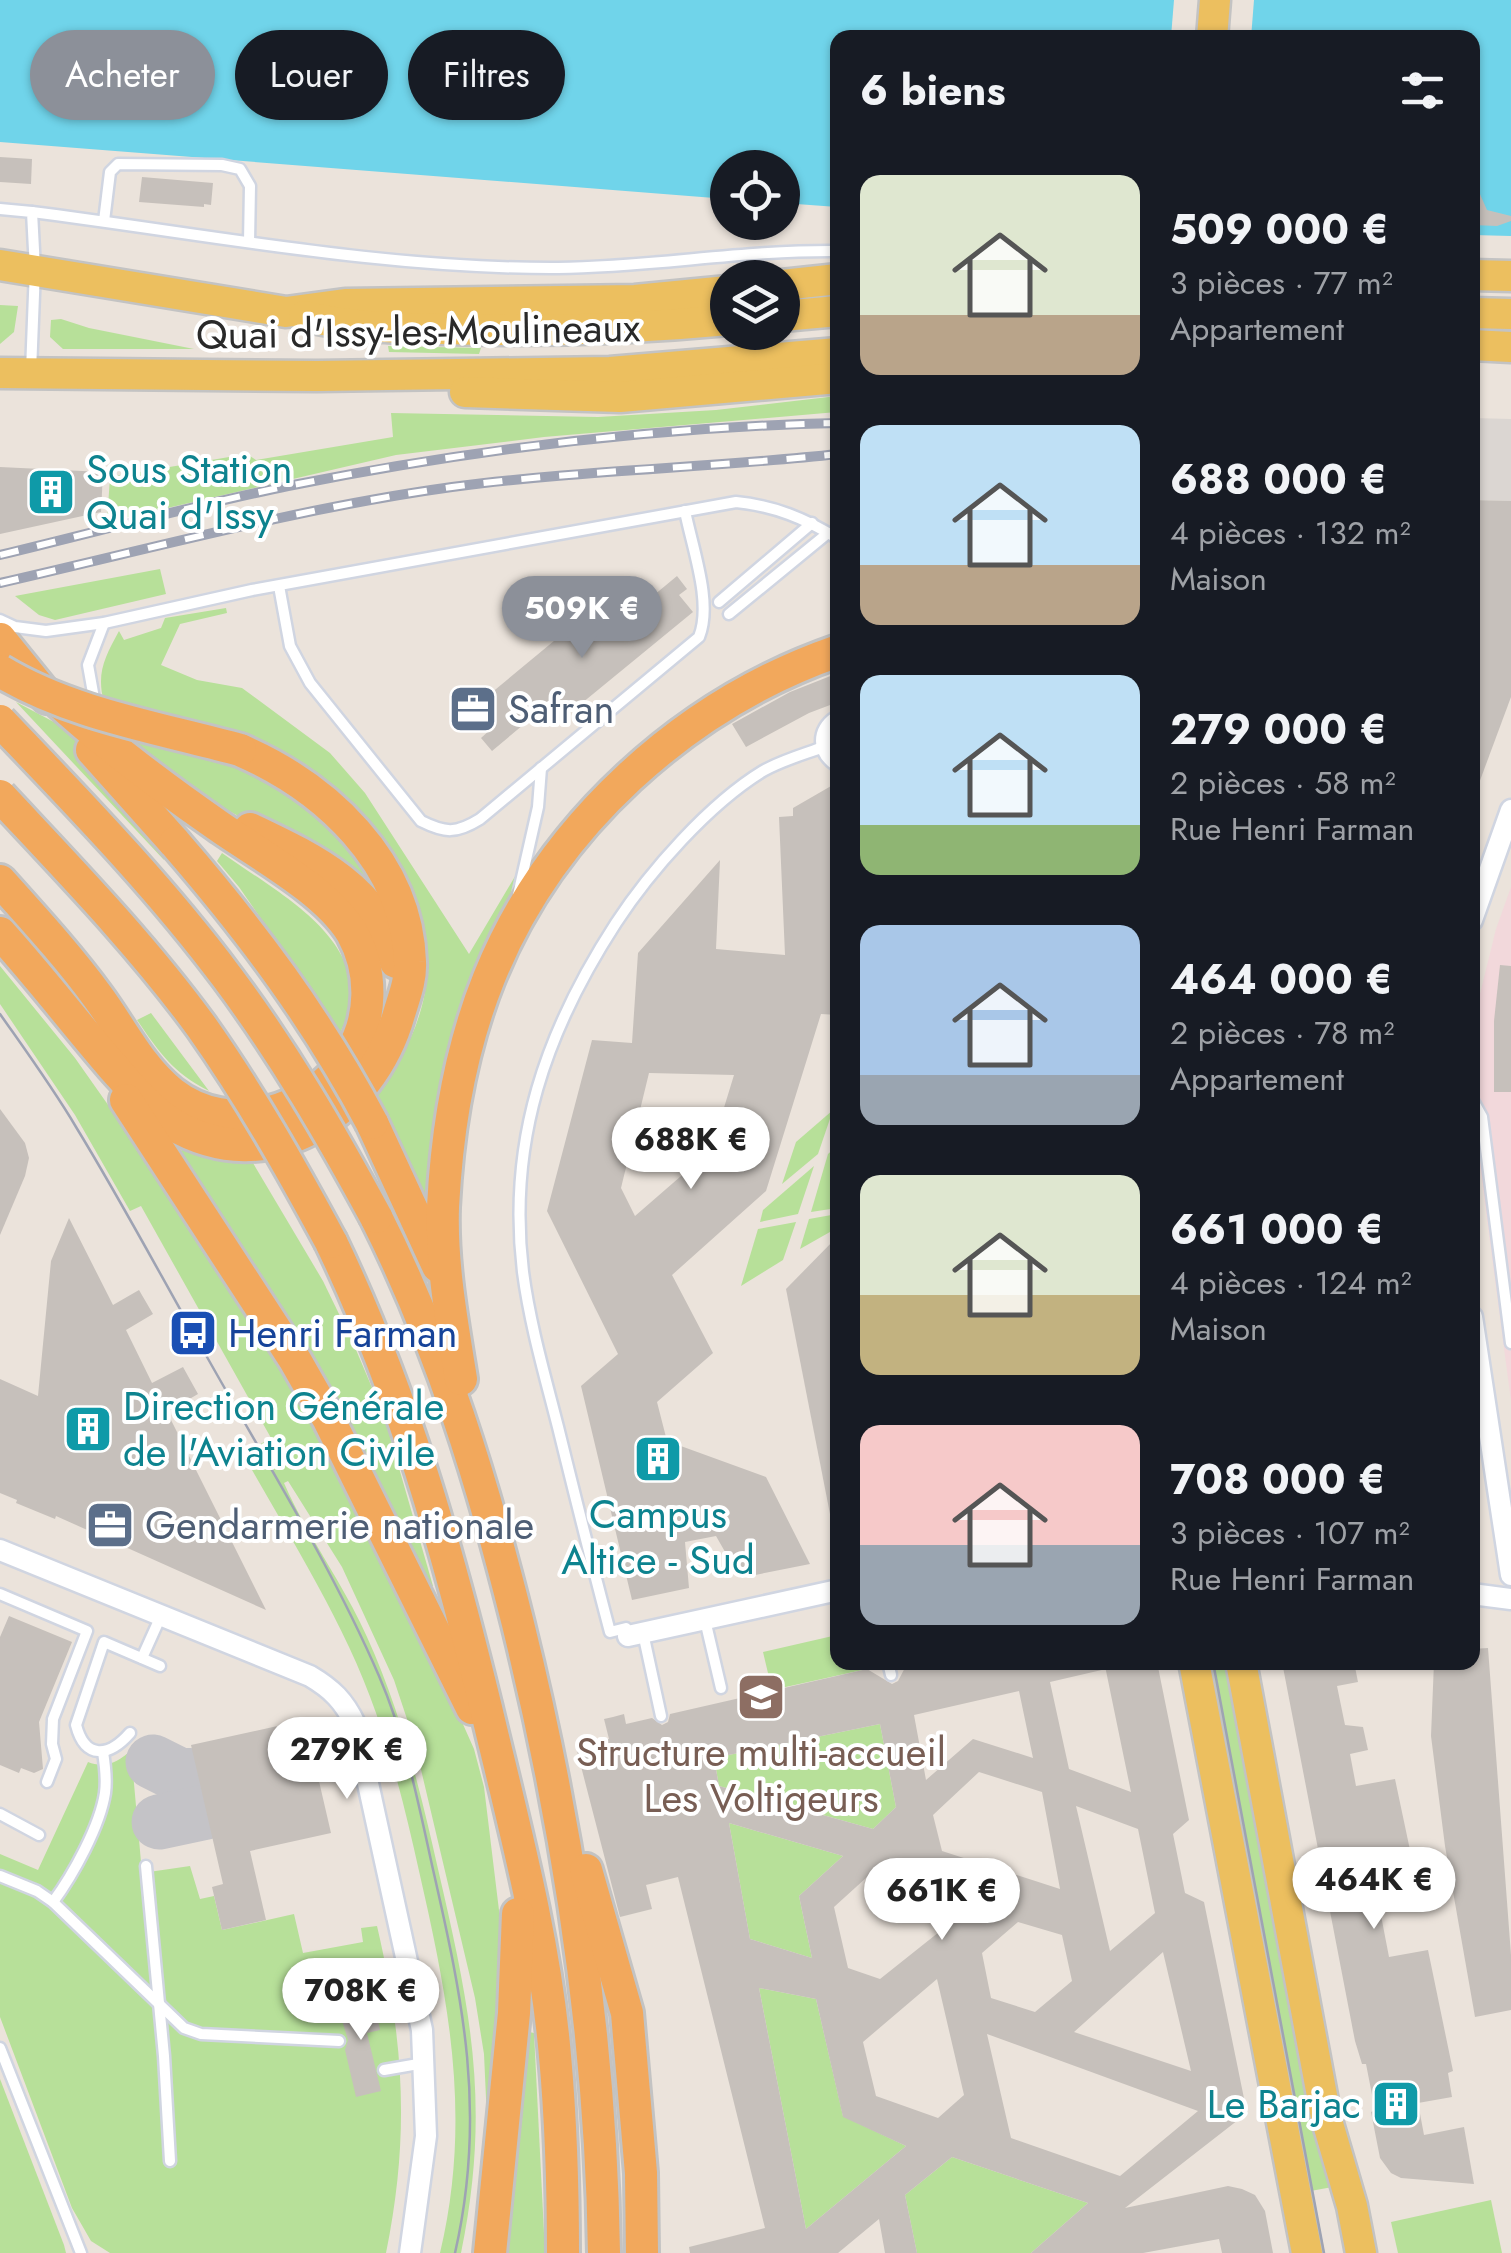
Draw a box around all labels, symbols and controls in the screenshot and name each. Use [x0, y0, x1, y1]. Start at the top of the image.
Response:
chip: Acheter [30, 30, 215, 120]
chip: Louer [235, 30, 388, 120]
chip: Filtres [408, 30, 565, 120]
text: 6 biens [860, 60, 1006, 121]
icon: filters [1395, 63, 1450, 118]
map controls [710, 150, 800, 350]
button: locate [710, 150, 800, 240]
text: 509 000 € [1170, 199, 1389, 260]
icon: home [940, 215, 1060, 335]
button: layers [710, 260, 800, 350]
text: 3 pièces · 77 m² [1170, 260, 1393, 306]
street label: Quai d'Issy-les-Moulineaux [195, 298, 641, 364]
text: Appartement [1170, 306, 1344, 352]
place label: Sous Station Quai d'Issy [86, 440, 292, 544]
text: 688 000 € [1170, 449, 1387, 510]
icon: home [940, 465, 1060, 585]
building icon: Sous Station Quai d'Issy [25, 466, 77, 518]
text: 4 pièces · 132 m² [1170, 510, 1410, 556]
text: Maison [1170, 556, 1267, 602]
pin: 509K € [501, 576, 663, 661]
text: 509K € [524, 585, 640, 631]
place label: Safran [508, 680, 615, 738]
office icon: Safran [447, 683, 499, 735]
text: 279 000 € [1170, 699, 1387, 760]
icon: home [940, 715, 1060, 835]
text: 2 pièces · 58 m² [1170, 760, 1395, 806]
text: Rue Henri Farman [1170, 806, 1414, 852]
text: 464 000 € [1170, 949, 1393, 1010]
icon: home [940, 965, 1060, 1085]
text: 2 pièces · 78 m² [1170, 1010, 1394, 1056]
text: Appartement [1170, 1056, 1344, 1102]
pin: 688K € [610, 1107, 772, 1192]
text: 688K € [634, 1116, 748, 1162]
text: 661 000 € [1170, 1199, 1384, 1260]
icon: home [940, 1215, 1060, 1335]
text: 4 pièces · 124 m² [1170, 1260, 1412, 1306]
place label: Henri Farman [228, 1304, 458, 1362]
text: Maison [1170, 1306, 1267, 1352]
bus stop icon: Henri Farman [167, 1307, 219, 1359]
place label: Direction Générale de l'Aviation Civile [123, 1377, 444, 1481]
building icon: Direction Générale de l'Aviation Civile [62, 1403, 114, 1455]
building icon: Campus Altice - Sud [632, 1433, 684, 1485]
text: 708 000 € [1170, 1449, 1386, 1510]
icon: home [940, 1465, 1060, 1585]
place label: Campus Altice - Sud [561, 1485, 755, 1589]
place label: Gendarmerie nationale [145, 1496, 534, 1554]
office icon: Gendarmerie nationale [84, 1499, 136, 1551]
text: 3 pièces · 107 m² [1170, 1510, 1410, 1556]
text: Rue Henri Farman [1170, 1556, 1414, 1602]
school or university icon: Structure multi-accueil Les Voltigeurs [735, 1671, 787, 1723]
pin: 279K € [266, 1717, 428, 1802]
place label: Structure multi-accueil Les Voltigeurs [576, 1723, 946, 1827]
text: 279K € [290, 1726, 404, 1772]
pin: 464K € [1293, 1847, 1455, 1932]
text: 464K € [1314, 1856, 1434, 1902]
pin: 661K € [861, 1858, 1023, 1943]
text: 661K € [886, 1867, 998, 1913]
pin: 708K € [280, 1958, 442, 2043]
text: 708K € [304, 1967, 418, 2013]
place label: Le Barjac [1207, 2075, 1361, 2133]
building icon: Le Barjac [1370, 2078, 1422, 2130]

